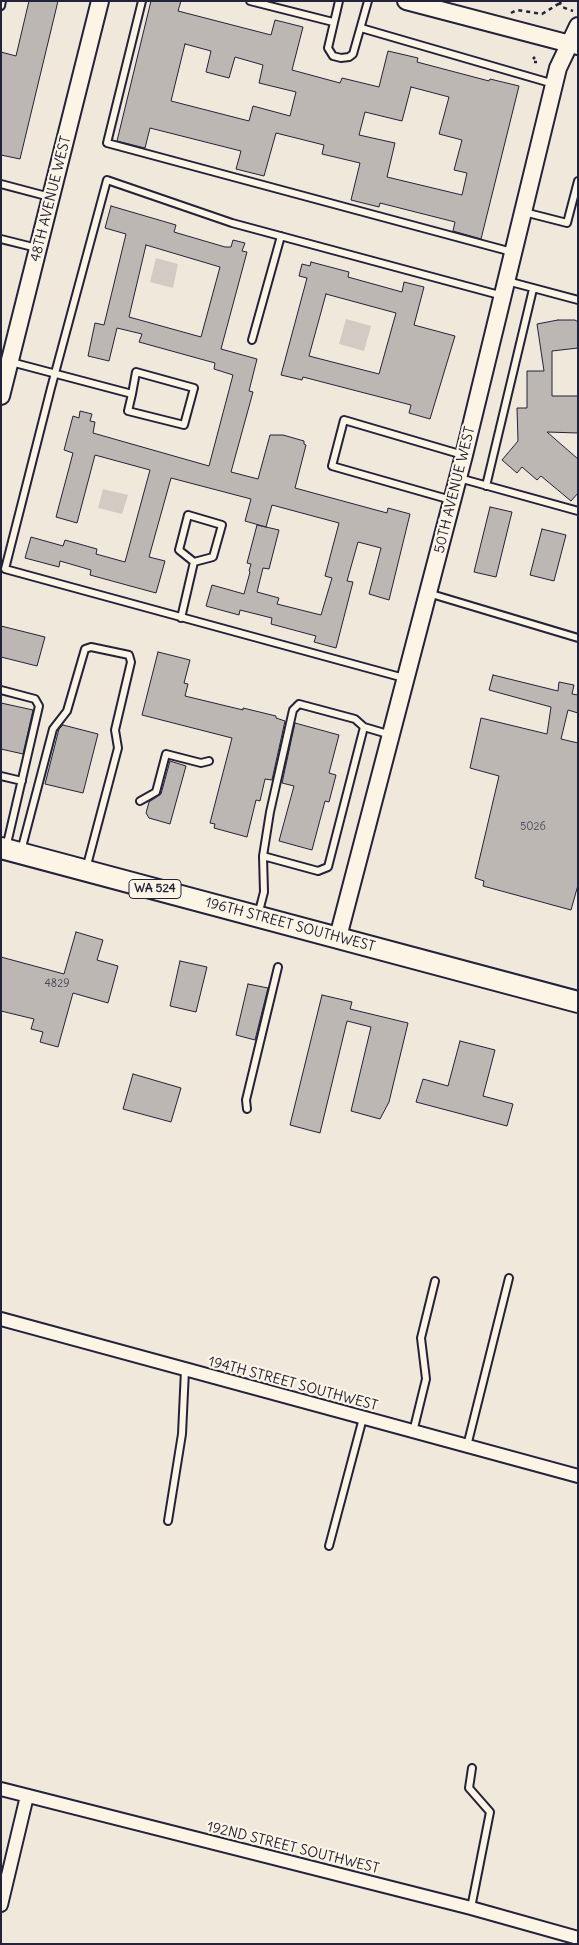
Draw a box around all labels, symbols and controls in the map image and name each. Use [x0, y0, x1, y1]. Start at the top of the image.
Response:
street label: 48TH AVENUE WEST [27, 134, 75, 264]
street label: 50TH AVENUE WEST [431, 425, 479, 555]
house number: 5026 [520, 820, 546, 834]
road number: WA 524 [129, 880, 181, 899]
street label: 196TH STREET SOUTHWEST [203, 894, 377, 956]
house number: 4829 [44, 977, 70, 991]
street label: 194TH STREET SOUTHWEST [206, 1353, 380, 1415]
street label: 192ND STREET SOUTHWEST [205, 1818, 381, 1878]

